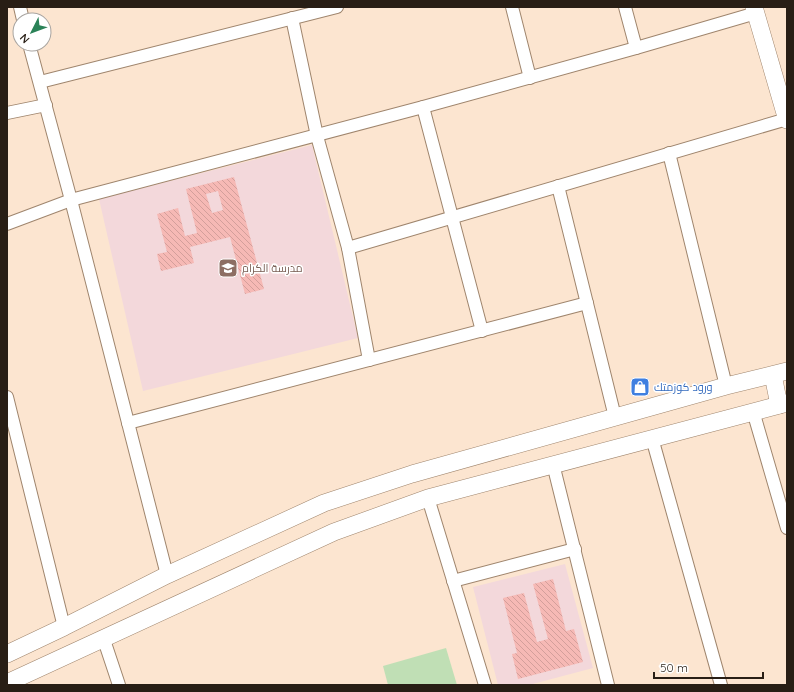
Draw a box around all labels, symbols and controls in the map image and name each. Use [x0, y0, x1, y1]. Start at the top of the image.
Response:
north arrow [12, 12, 52, 52]
text: N [17, 31, 32, 46]
school or university icon: مدرسة الكرام [217, 257, 239, 279]
place label: مدرسة الكرام [242, 261, 303, 276]
shop icon: ورود كوزمتك [629, 376, 651, 398]
place label: ورود كوزمتك [654, 380, 713, 394]
scale bar [654, 654, 763, 680]
text: 50 m [660, 660, 688, 675]

